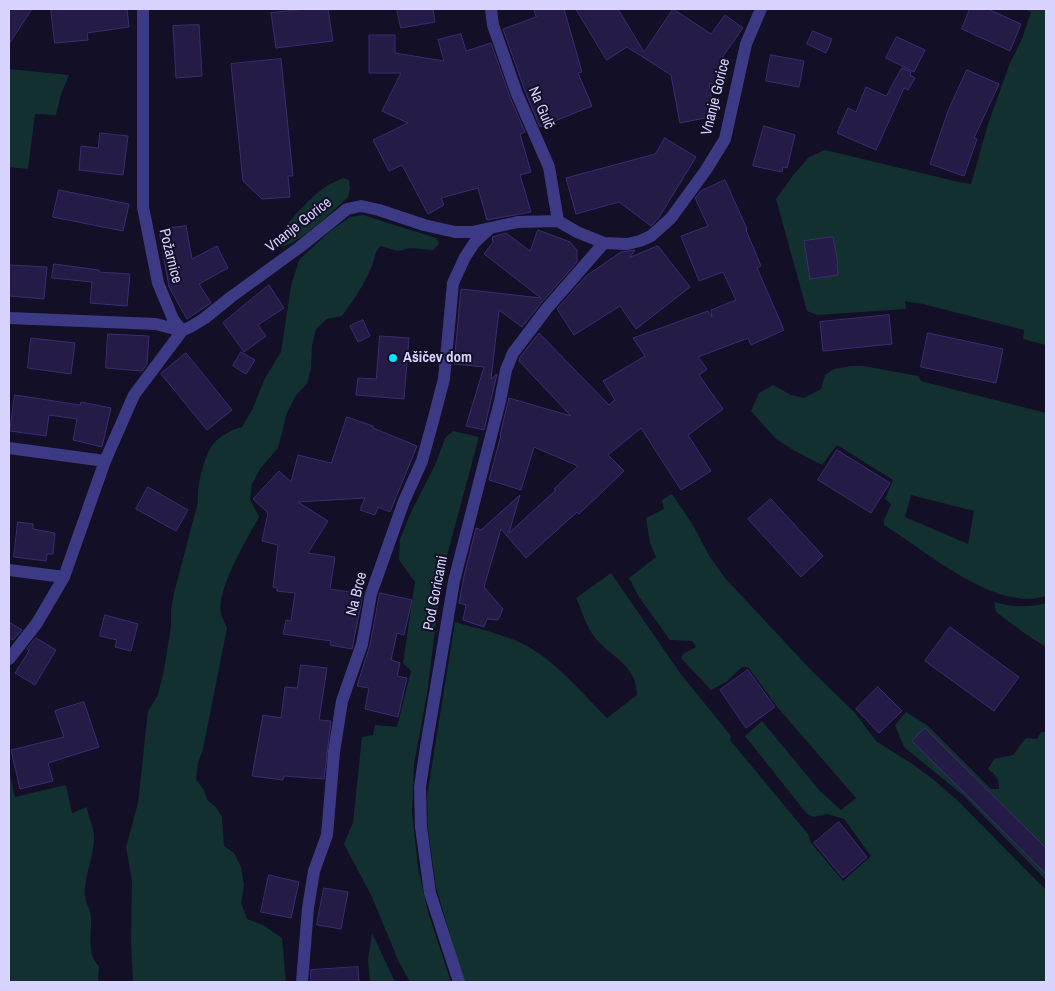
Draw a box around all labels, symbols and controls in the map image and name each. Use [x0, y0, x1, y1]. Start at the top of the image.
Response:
street label: Vnanje Gorice [698, 57, 734, 137]
street label: Na Gulč [524, 84, 558, 132]
street label: Vnanje Gorice [262, 194, 336, 256]
street label: Požarnice [155, 227, 185, 285]
place label: Ašičev dom [403, 349, 472, 367]
marker: Ašičev dom [387, 352, 399, 364]
street label: Pod Goricami [420, 554, 452, 632]
street label: Na Brce [343, 570, 371, 618]

